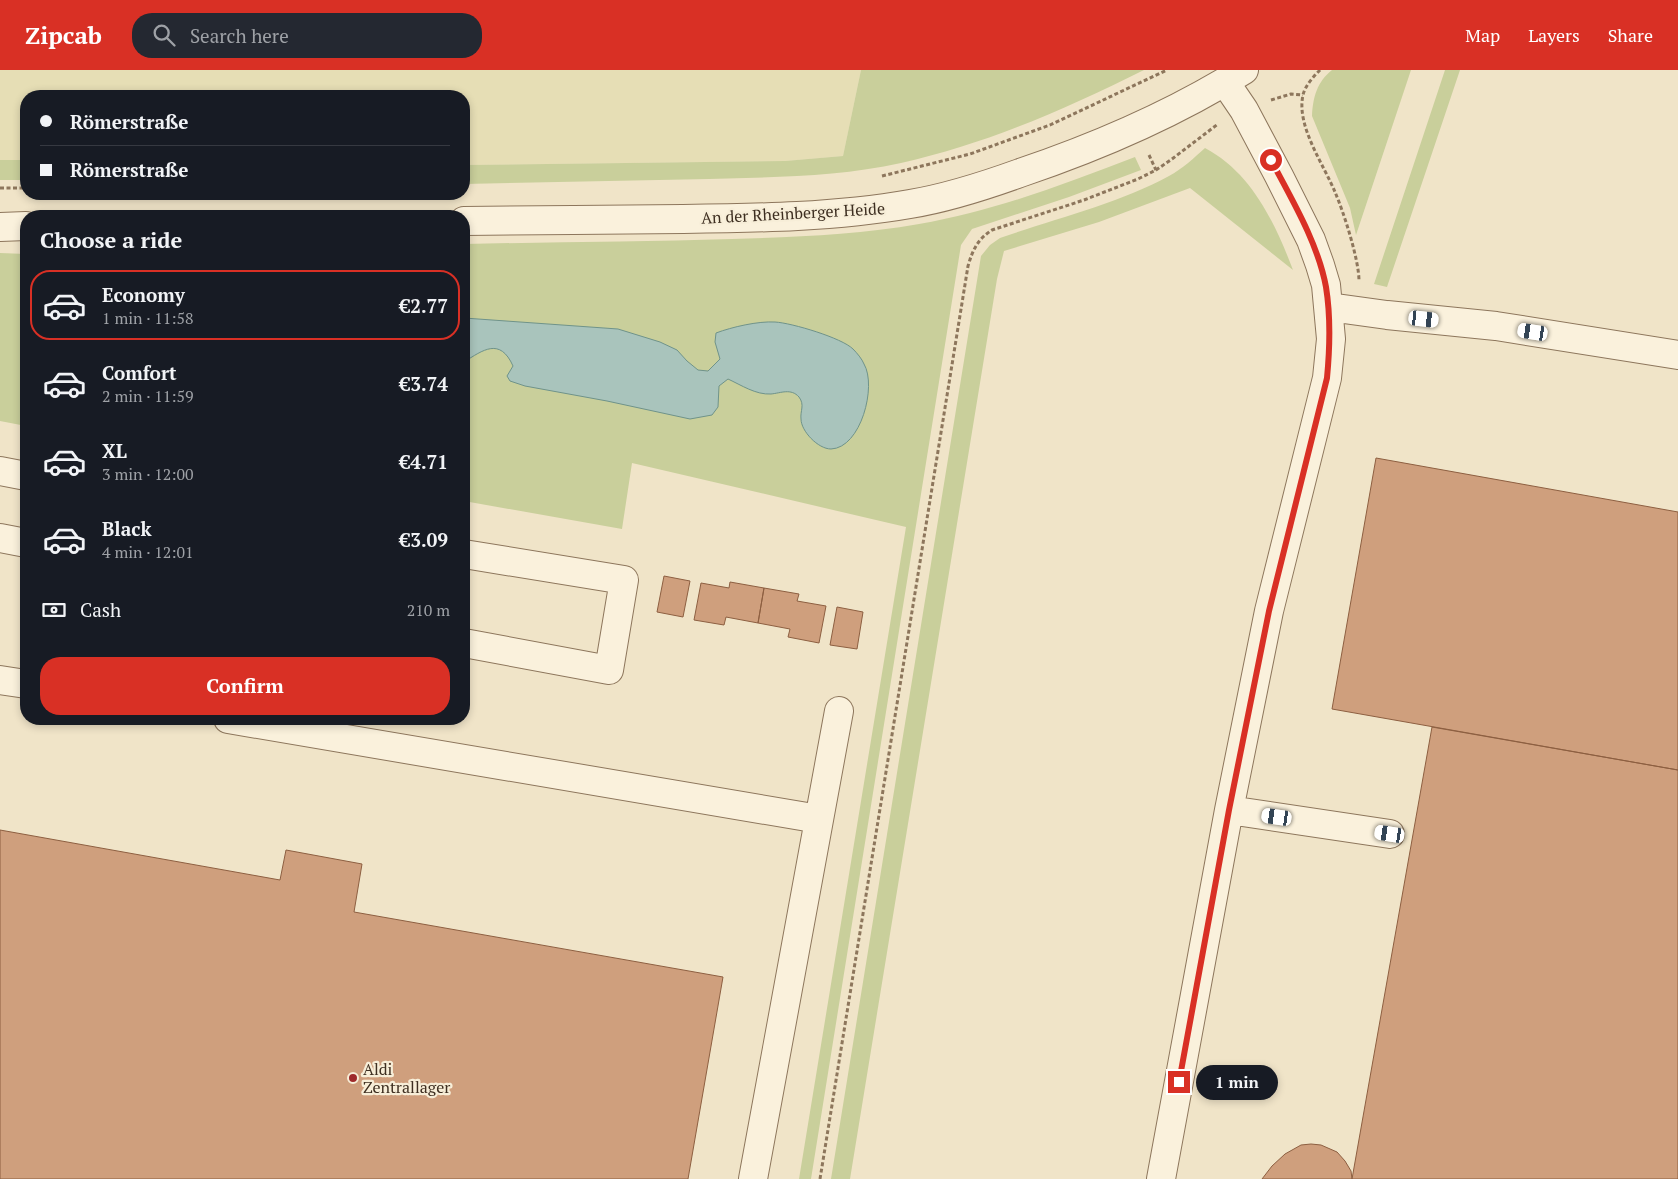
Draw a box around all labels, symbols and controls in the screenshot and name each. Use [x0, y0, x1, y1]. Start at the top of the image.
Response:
search box [132, 13, 482, 58]
text: Zipcab [25, 19, 102, 51]
icon: search [150, 21, 178, 49]
text: Search here [190, 23, 289, 48]
text: Map [1465, 23, 1500, 47]
text: Layers [1528, 23, 1580, 47]
text: Share [1608, 23, 1653, 47]
text: Römerstraße [70, 109, 188, 134]
route start [1260, 149, 1282, 171]
text: Römerstraße [70, 157, 188, 182]
street label: An der Rheinberger Heide [701, 197, 885, 229]
text: Choose a ride [40, 225, 182, 254]
text: Economy [102, 282, 185, 307]
icon: car [42, 283, 87, 328]
text: €2.77 [399, 293, 448, 318]
text: 1 min · 11:58 [102, 307, 194, 329]
car [1408, 310, 1439, 328]
car [1517, 322, 1548, 342]
text: Comfort [102, 360, 177, 385]
icon: car [42, 361, 87, 406]
text: €3.74 [399, 371, 448, 396]
text: 2 min · 11:59 [102, 385, 194, 407]
text: XL [102, 438, 127, 463]
icon: car [42, 439, 87, 484]
text: €4.71 [399, 449, 448, 474]
text: 3 min · 12:00 [102, 463, 194, 485]
text: Black [102, 516, 152, 541]
icon: car [42, 517, 87, 562]
text: €3.09 [399, 527, 448, 552]
text: 4 min · 12:01 [102, 541, 194, 563]
icon: cash [40, 596, 68, 624]
text: Cash [80, 597, 121, 622]
text: 210 m [407, 599, 450, 621]
button: Confirm [40, 657, 450, 715]
car [1261, 807, 1292, 827]
car [1374, 824, 1405, 844]
place label: Aldi Zentrallager [363, 1058, 451, 1098]
callout: 1 min [1196, 1064, 1279, 1100]
route end [1168, 1071, 1190, 1093]
text: 1 min [1215, 1071, 1259, 1093]
marker: Aldi Zentrallager [347, 1072, 359, 1084]

